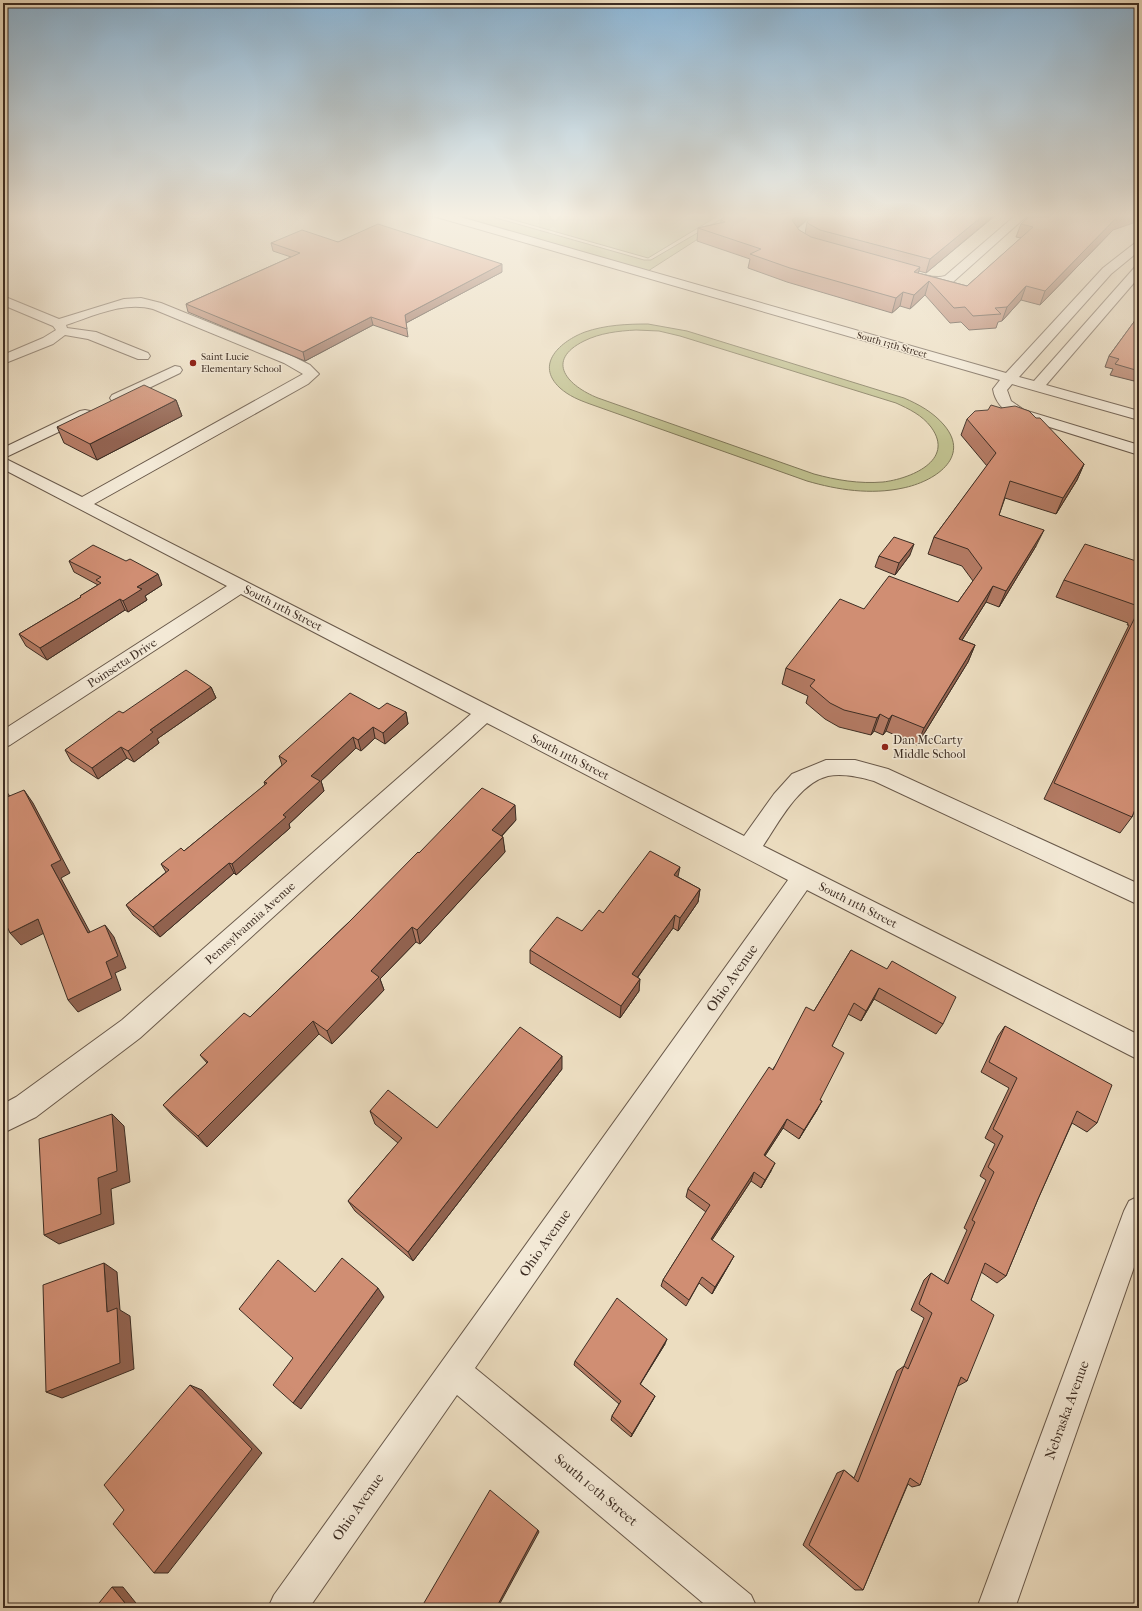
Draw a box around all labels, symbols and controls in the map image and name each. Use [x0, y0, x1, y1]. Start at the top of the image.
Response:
street label: South 13th Street [856, 329, 929, 361]
place label: Saint Lucie Elementary School [201, 351, 282, 375]
marker: Saint Lucie Elementary School [188, 358, 198, 368]
street label: South 11th Street [241, 582, 325, 634]
street label: Poinsetta Drive [85, 635, 159, 691]
street label: South 11th Street [528, 731, 612, 783]
place label: Dan McCarty Middle School [893, 733, 966, 761]
marker: Dan McCarty Middle School [880, 742, 890, 752]
street label: Pennsylvannia Avenue [202, 879, 298, 967]
street label: South 11th Street [816, 879, 900, 931]
street label: Ohio Avenue [703, 941, 761, 1015]
street label: Ohio Avenue [516, 1206, 574, 1280]
street label: Nebraska Avenue [1041, 1358, 1093, 1462]
street label: South 10th Street [551, 1450, 641, 1530]
street label: Ohio Avenue [329, 1470, 387, 1544]

